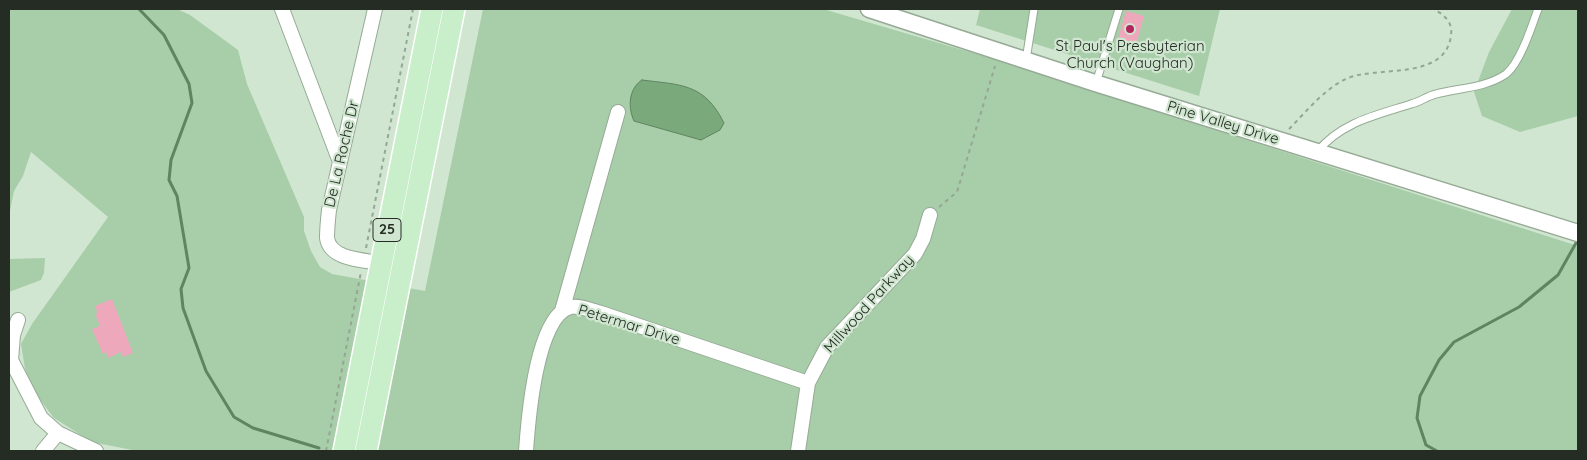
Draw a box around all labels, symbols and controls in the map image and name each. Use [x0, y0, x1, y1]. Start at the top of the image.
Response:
marker: St Paul's Presbyterian Church (Vaughan) [1124, 23, 1136, 35]
place label: St Paul's Presbyterian Church (Vaughan) [1055, 37, 1205, 72]
street label: Pine Valley Drive [1165, 97, 1281, 149]
street label: De La Roche Dr [321, 99, 363, 209]
road number: 25 [373, 218, 401, 242]
street label: Millwood Parkway [820, 251, 918, 357]
street label: Petermar Drive [576, 301, 682, 349]

